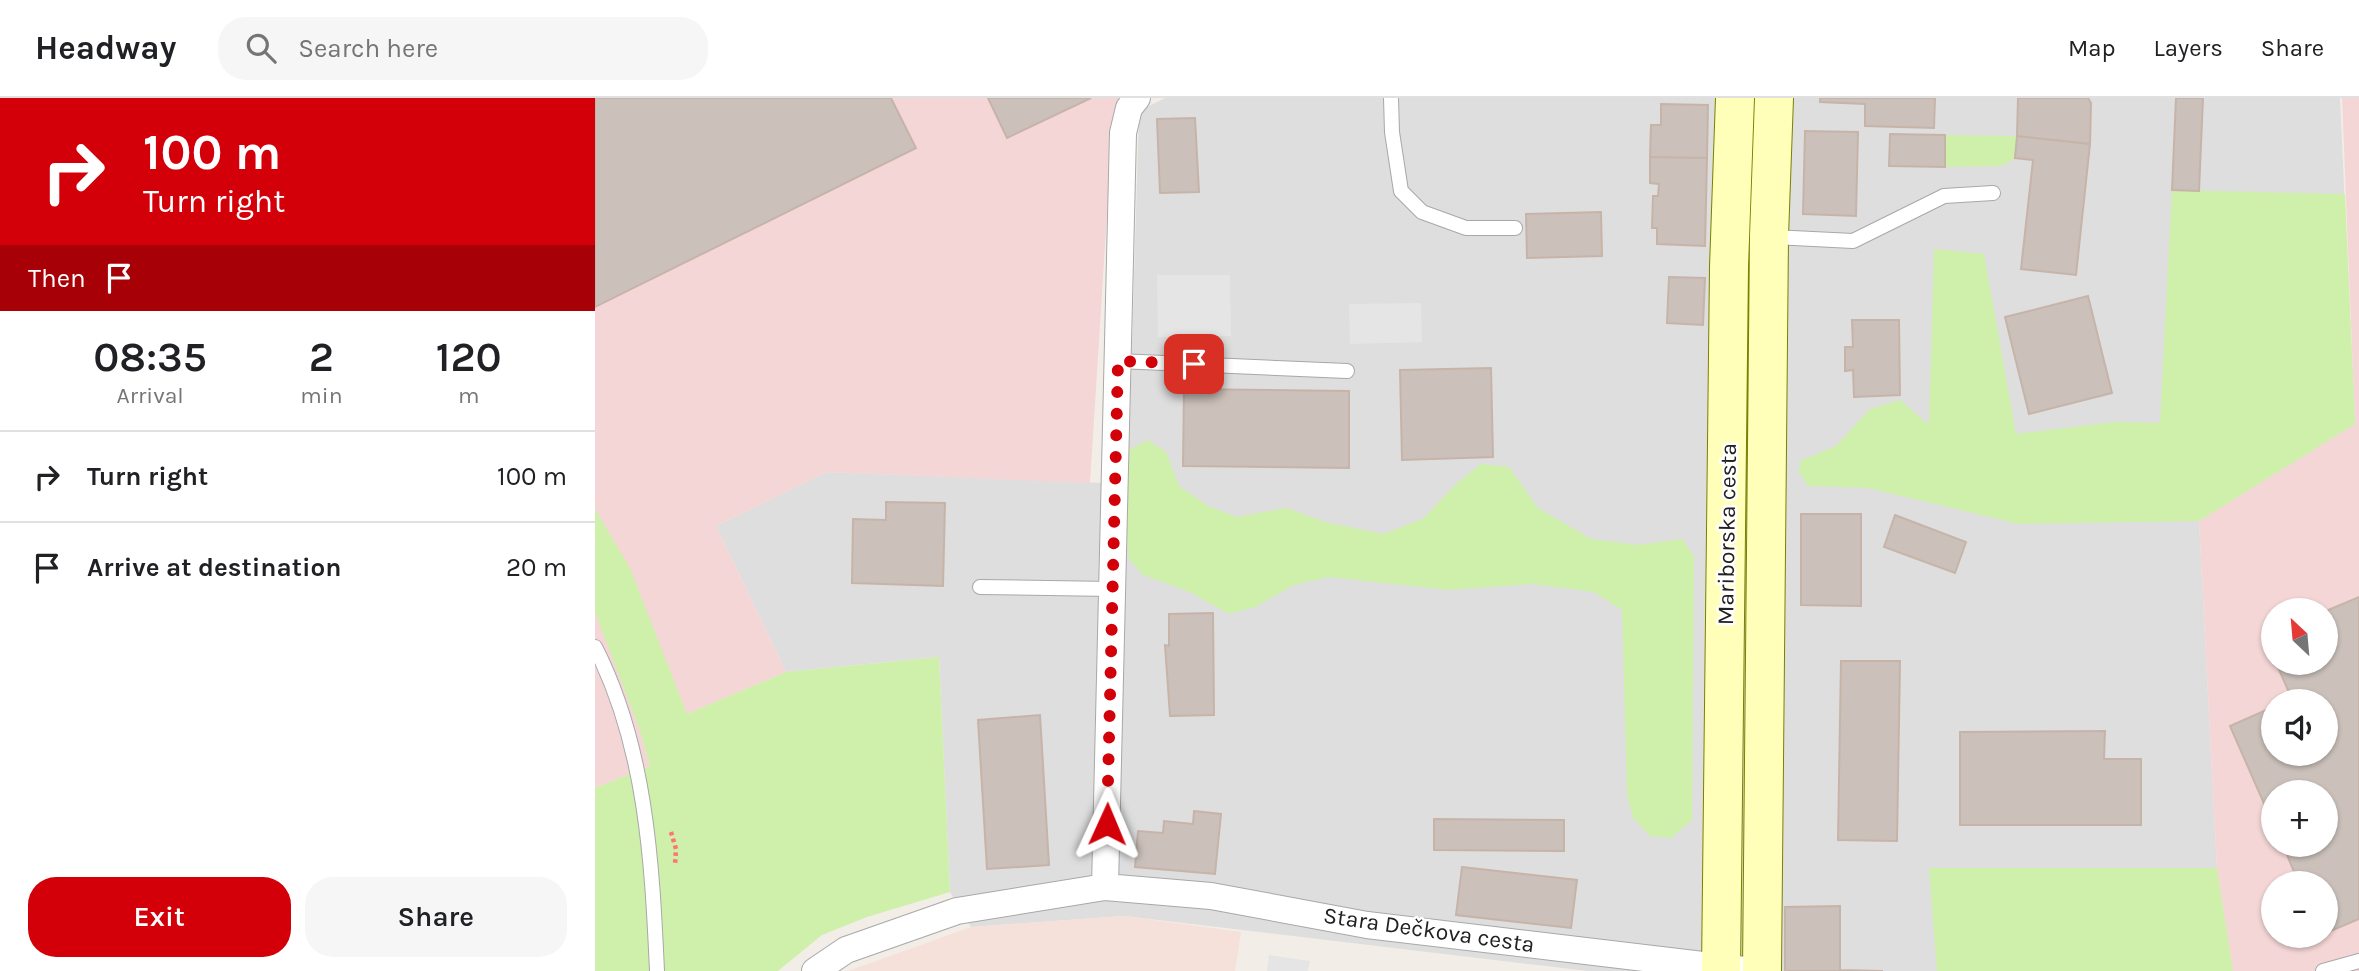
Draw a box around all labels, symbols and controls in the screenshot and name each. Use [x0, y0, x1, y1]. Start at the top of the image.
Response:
search box [218, 17, 708, 80]
text: Headway [35, 29, 176, 67]
icon: search [242, 29, 280, 67]
text: Search here [298, 33, 438, 64]
text: Map [2068, 34, 2116, 62]
text: Layers [2154, 34, 2223, 62]
text: Share [2261, 34, 2324, 62]
text: 100 m [143, 124, 281, 181]
icon: right [28, 126, 119, 217]
text: Turn right [143, 183, 285, 220]
icon: arrive [100, 259, 138, 297]
text: Then [28, 263, 86, 294]
text: 08:35 [93, 332, 207, 382]
text: 2 [309, 332, 334, 382]
text: 120 [436, 332, 502, 382]
pin [1164, 334, 1224, 394]
icon: arrive [1175, 345, 1213, 383]
text: Arrival [116, 382, 184, 409]
text: min [300, 382, 343, 409]
text: m [458, 382, 480, 409]
street label: Mariborska cesta [1712, 443, 1742, 625]
icon: right [28, 458, 66, 496]
text: Turn right [87, 461, 208, 492]
text: 100 m [497, 461, 567, 492]
icon: arrive [28, 549, 66, 587]
text: Arrive at destination [87, 552, 341, 583]
text: 20 m [506, 552, 567, 583]
north arrow [2261, 598, 2338, 676]
map controls [2261, 598, 2338, 948]
button: sound [2261, 689, 2338, 766]
button: + [2261, 780, 2338, 857]
position arrow [1070, 787, 1144, 861]
button: − [2261, 871, 2338, 948]
button: Exit [28, 877, 291, 957]
button: Share [305, 877, 567, 957]
street label: Stara Dečkova cesta [1322, 902, 1536, 958]

